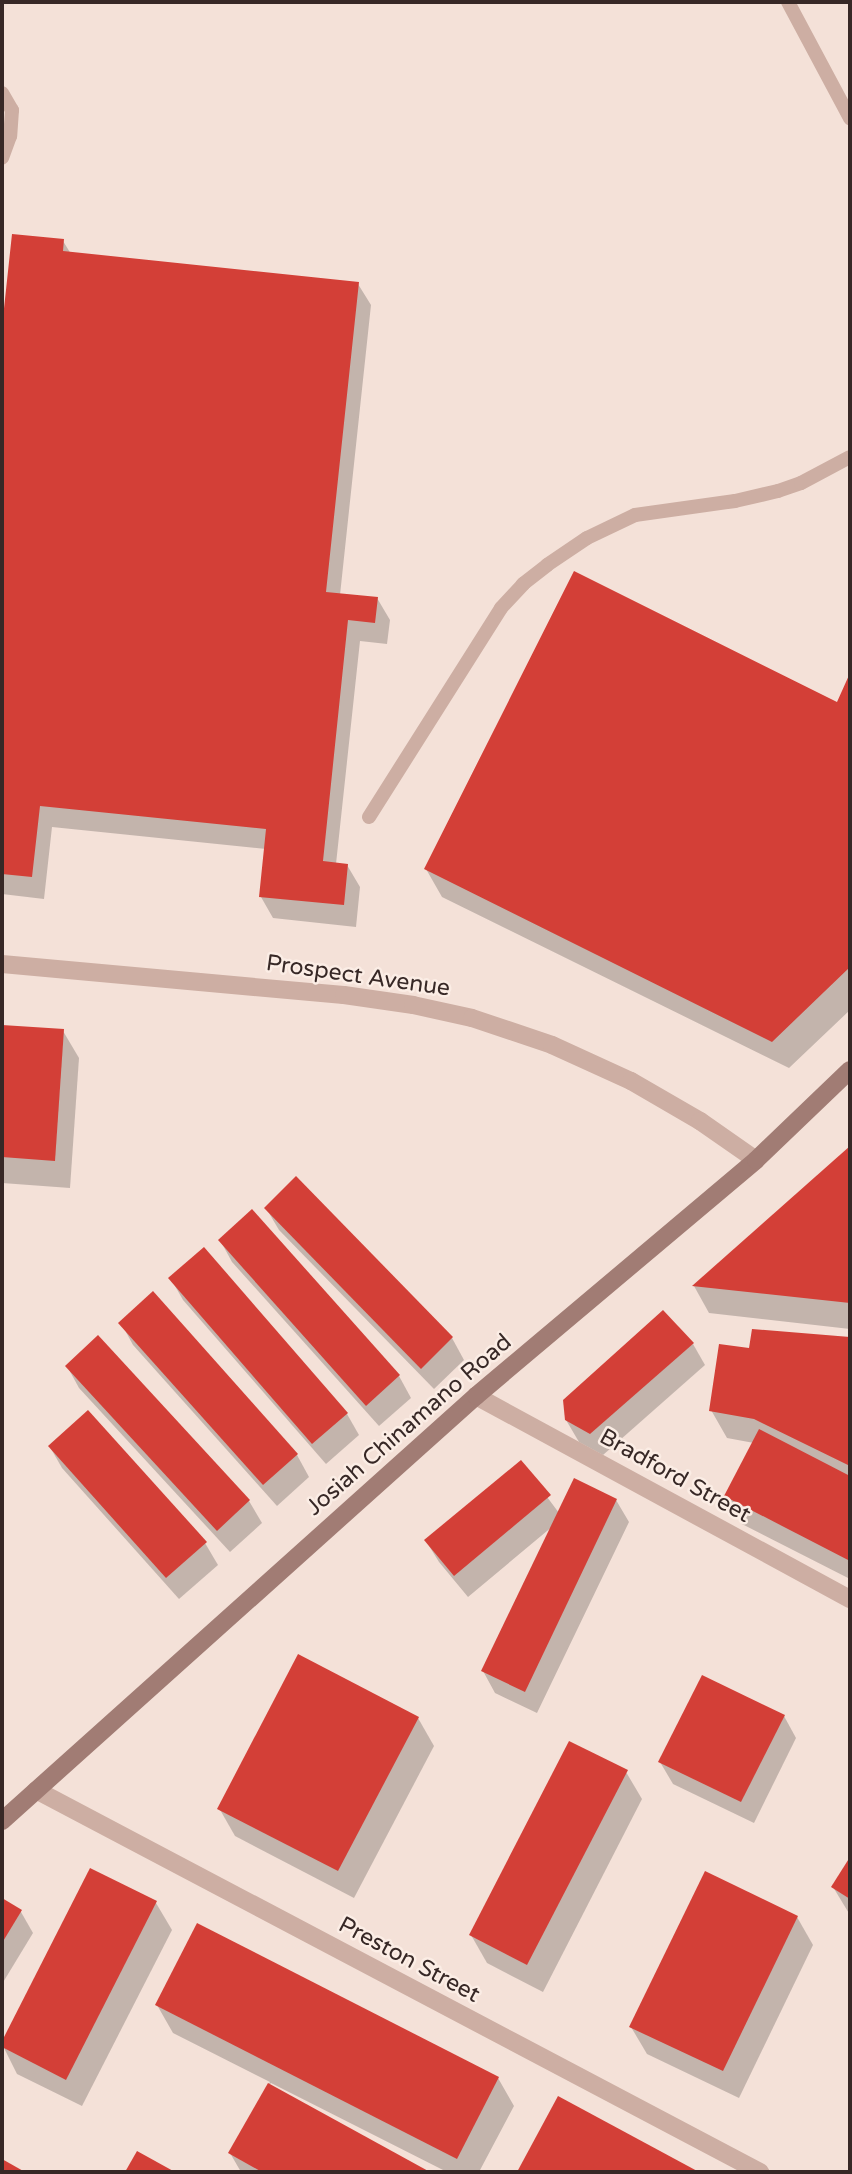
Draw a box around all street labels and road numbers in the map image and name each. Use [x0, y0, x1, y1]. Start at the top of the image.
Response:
street label: Prospect Avenue [264, 949, 452, 1003]
street label: Josiah Chinamano Road [301, 1328, 517, 1522]
street label: Bradford Street [594, 1423, 756, 1529]
street label: Preston Street [334, 1911, 484, 2009]

